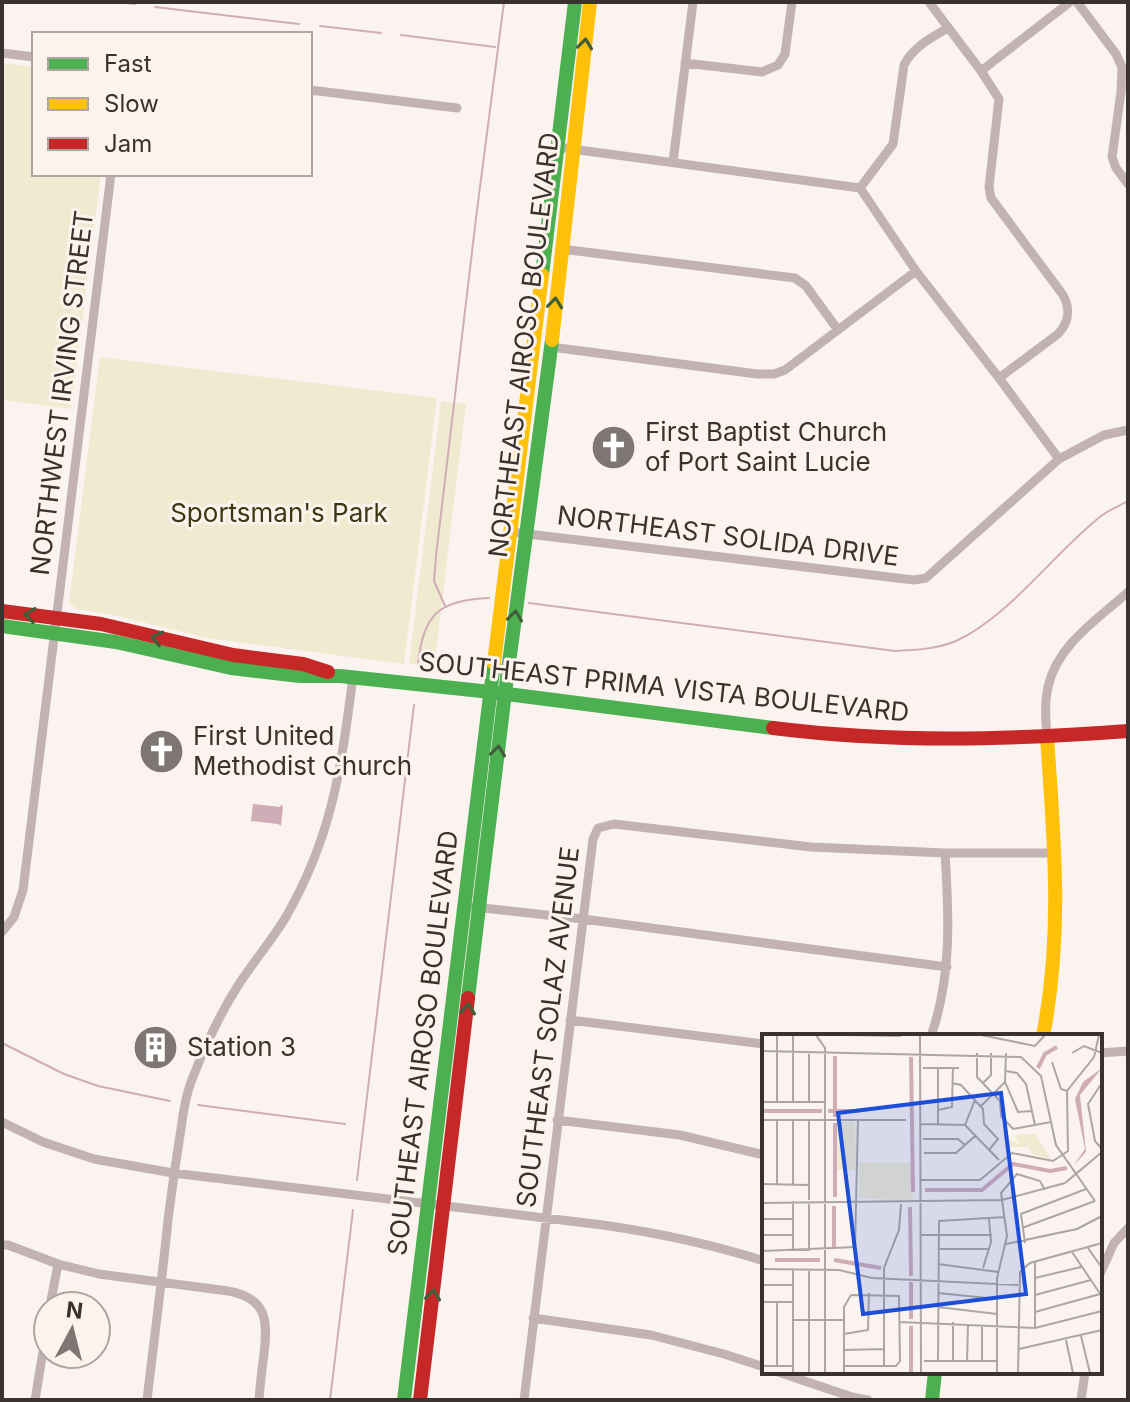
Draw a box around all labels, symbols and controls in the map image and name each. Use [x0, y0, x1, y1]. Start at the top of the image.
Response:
legend [32, 32, 312, 176]
one-way arrow [577, 37, 594, 50]
text: Fast [104, 49, 152, 78]
text: Slow [104, 89, 159, 118]
text: Jam [104, 129, 152, 158]
street label: NORTHEAST AIROSO BOULEVARD [482, 131, 565, 559]
street label: NORTHWEST IRVING STREET [24, 209, 99, 577]
one-way arrow [547, 296, 564, 309]
place label: First Baptist Church of Port Saint Lucie [645, 416, 887, 477]
church icon: First Baptist Church of Port Saint Lucie [590, 423, 638, 471]
park label: Sportsman's Park [170, 497, 388, 528]
street label: NORTHEAST SOLIDA DRIVE [555, 499, 901, 572]
one-way arrow [23, 606, 36, 623]
one-way arrow [506, 609, 523, 622]
one-way arrow [150, 630, 164, 647]
street label: SOUTHEAST PRIMA VISTA BOULEVARD [417, 645, 911, 728]
place label: First United Methodist Church [193, 720, 412, 781]
church icon: First United Methodist Church [138, 727, 186, 775]
one-way arrow [490, 744, 507, 757]
street label: SOUTHEAST AIROSO BOULEVARD [381, 829, 464, 1257]
street label: SOUTHEAST SOLAZ AVENUE [510, 845, 585, 1209]
one-way arrow [459, 1002, 476, 1016]
building icon: Station 3 [132, 1023, 180, 1071]
place label: Station 3 [187, 1031, 296, 1062]
inset map [762, 1034, 1102, 1374]
one-way arrow [424, 1288, 441, 1302]
north arrow [32, 1290, 112, 1370]
text: N [65, 1296, 84, 1324]

